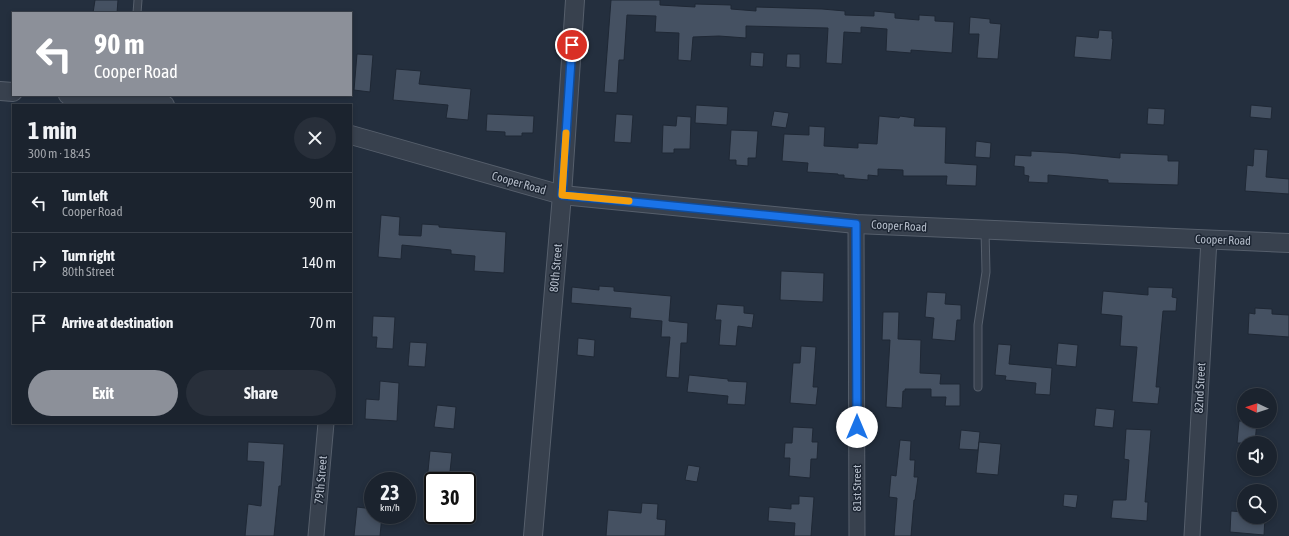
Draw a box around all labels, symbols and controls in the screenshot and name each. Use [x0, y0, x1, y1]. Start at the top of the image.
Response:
icon: left [28, 28, 80, 80]
text: 90 m [94, 28, 144, 60]
pin [555, 28, 589, 62]
icon: arrive [561, 34, 583, 56]
text: Cooper Road [94, 61, 178, 82]
text: 1 min [28, 117, 77, 144]
button: close [294, 117, 336, 159]
text: 300 m · 18:45 [28, 146, 91, 161]
street label: Cooper Road [490, 169, 548, 197]
text: Turn left [62, 187, 108, 204]
icon: left [28, 192, 50, 214]
text: 90 m [309, 194, 336, 211]
text: Cooper Road [62, 204, 123, 219]
street label: Cooper Road [871, 218, 927, 234]
street label: Cooper Road [1195, 232, 1251, 248]
street label: 80th Street [547, 243, 565, 293]
text: Turn right [62, 247, 115, 264]
icon: right [28, 252, 50, 274]
text: 140 m [302, 254, 336, 271]
text: 80th Street [62, 264, 115, 279]
icon: arrive [28, 312, 50, 334]
text: Arrive at destination [62, 314, 173, 331]
text: 70 m [309, 314, 336, 331]
street label: 82nd Street [1192, 362, 1208, 414]
button: Exit [28, 370, 178, 416]
button: Share [186, 370, 336, 416]
north arrow [1237, 388, 1277, 428]
map controls [1237, 388, 1277, 524]
position arrow [836, 406, 878, 448]
button: sound [1237, 436, 1277, 476]
street label: 79th Street [312, 455, 330, 505]
street label: 81st Street [850, 464, 864, 511]
speed limit sign: 30 [424, 472, 476, 524]
text: 23 [381, 481, 399, 504]
button: search [1237, 484, 1277, 524]
text: km/h [380, 502, 400, 513]

